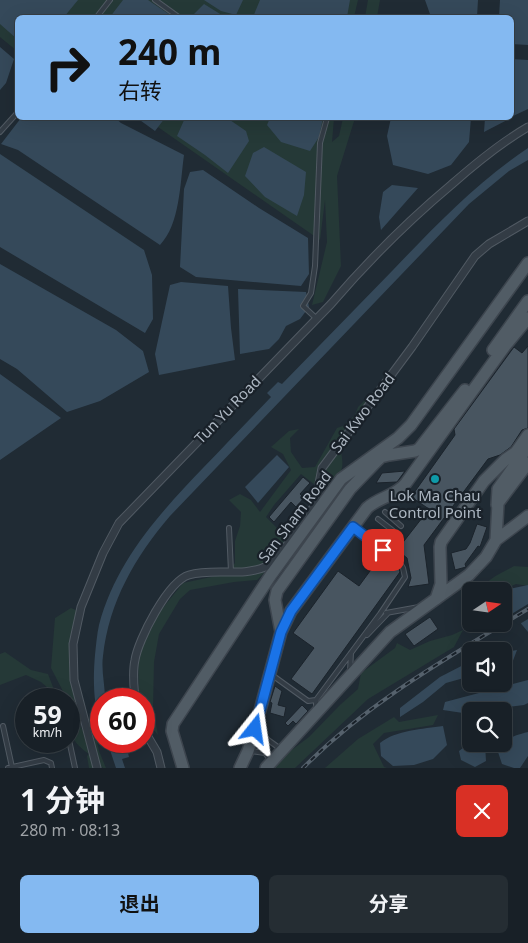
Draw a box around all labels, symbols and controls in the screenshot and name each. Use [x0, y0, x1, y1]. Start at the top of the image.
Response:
text: 240 m [118, 28, 221, 75]
icon: right [35, 35, 100, 100]
text: 右转 [118, 75, 162, 105]
street label: Sai Kwo Road [326, 369, 399, 456]
street label: Tun Yu Road [190, 371, 265, 448]
street label: San Sham Road [253, 467, 335, 566]
marker: Lok Ma Chau Control Point [429, 473, 441, 485]
place label: Lok Ma Chau Control Point [389, 485, 482, 522]
pin [362, 529, 404, 571]
icon: arrive [369, 536, 397, 564]
north arrow [462, 582, 512, 632]
map controls [462, 582, 512, 752]
button: sound [462, 642, 512, 692]
speed limit sign: 60 [90, 688, 155, 753]
text: 59 [33, 697, 62, 731]
position arrow [228, 702, 280, 754]
button: search [462, 702, 512, 752]
text: km/h [33, 724, 62, 741]
text: 1 分钟 [20, 779, 105, 820]
button: close [456, 785, 508, 837]
text: 280 m · 08:13 [20, 819, 120, 841]
button: 退出 [20, 875, 259, 933]
button: 分享 [269, 875, 508, 933]

